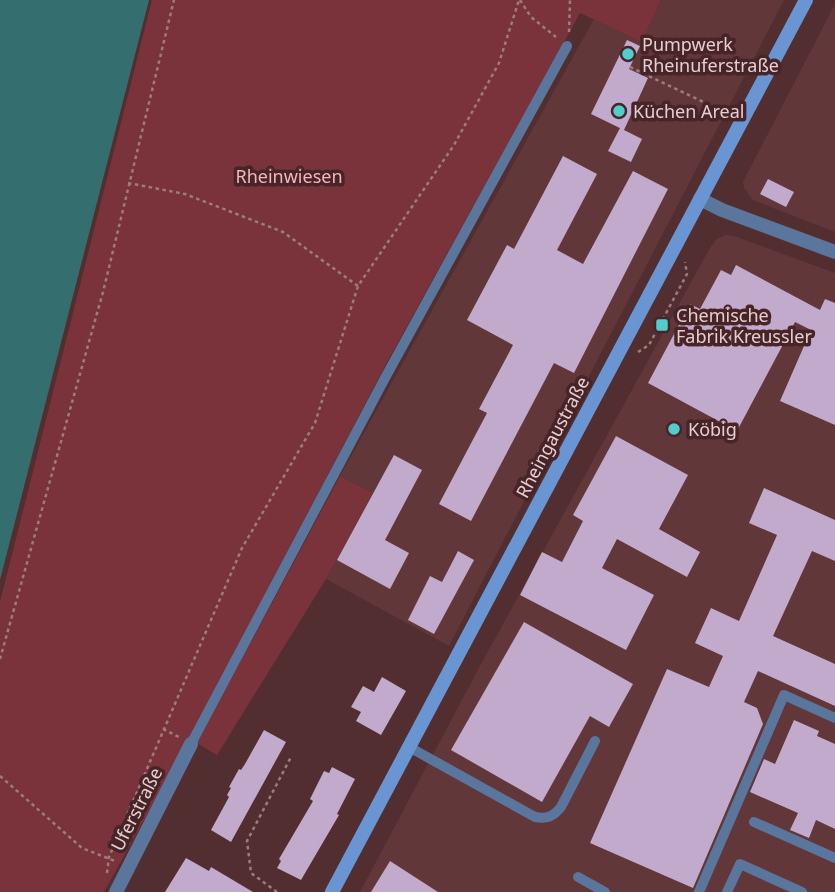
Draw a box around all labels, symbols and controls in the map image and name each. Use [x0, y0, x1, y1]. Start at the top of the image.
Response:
place label: Pumpwerk Rheinuferstraße [642, 32, 779, 77]
marker: Pumpwerk Rheinuferstraße [620, 46, 636, 62]
place label: Küchen Areal [633, 99, 744, 123]
marker: Küchen Areal [611, 103, 627, 119]
park label: Rheinwiesen [235, 164, 343, 188]
place label: Chemische Fabrik Kreussler [676, 303, 812, 348]
marker: Chemische Fabrik Kreussler [654, 317, 670, 333]
street label: Rheingaustraße [510, 372, 594, 502]
place label: Köbig [688, 417, 737, 441]
marker: Köbig [666, 421, 682, 437]
street label: Uferstraße [105, 763, 167, 855]

